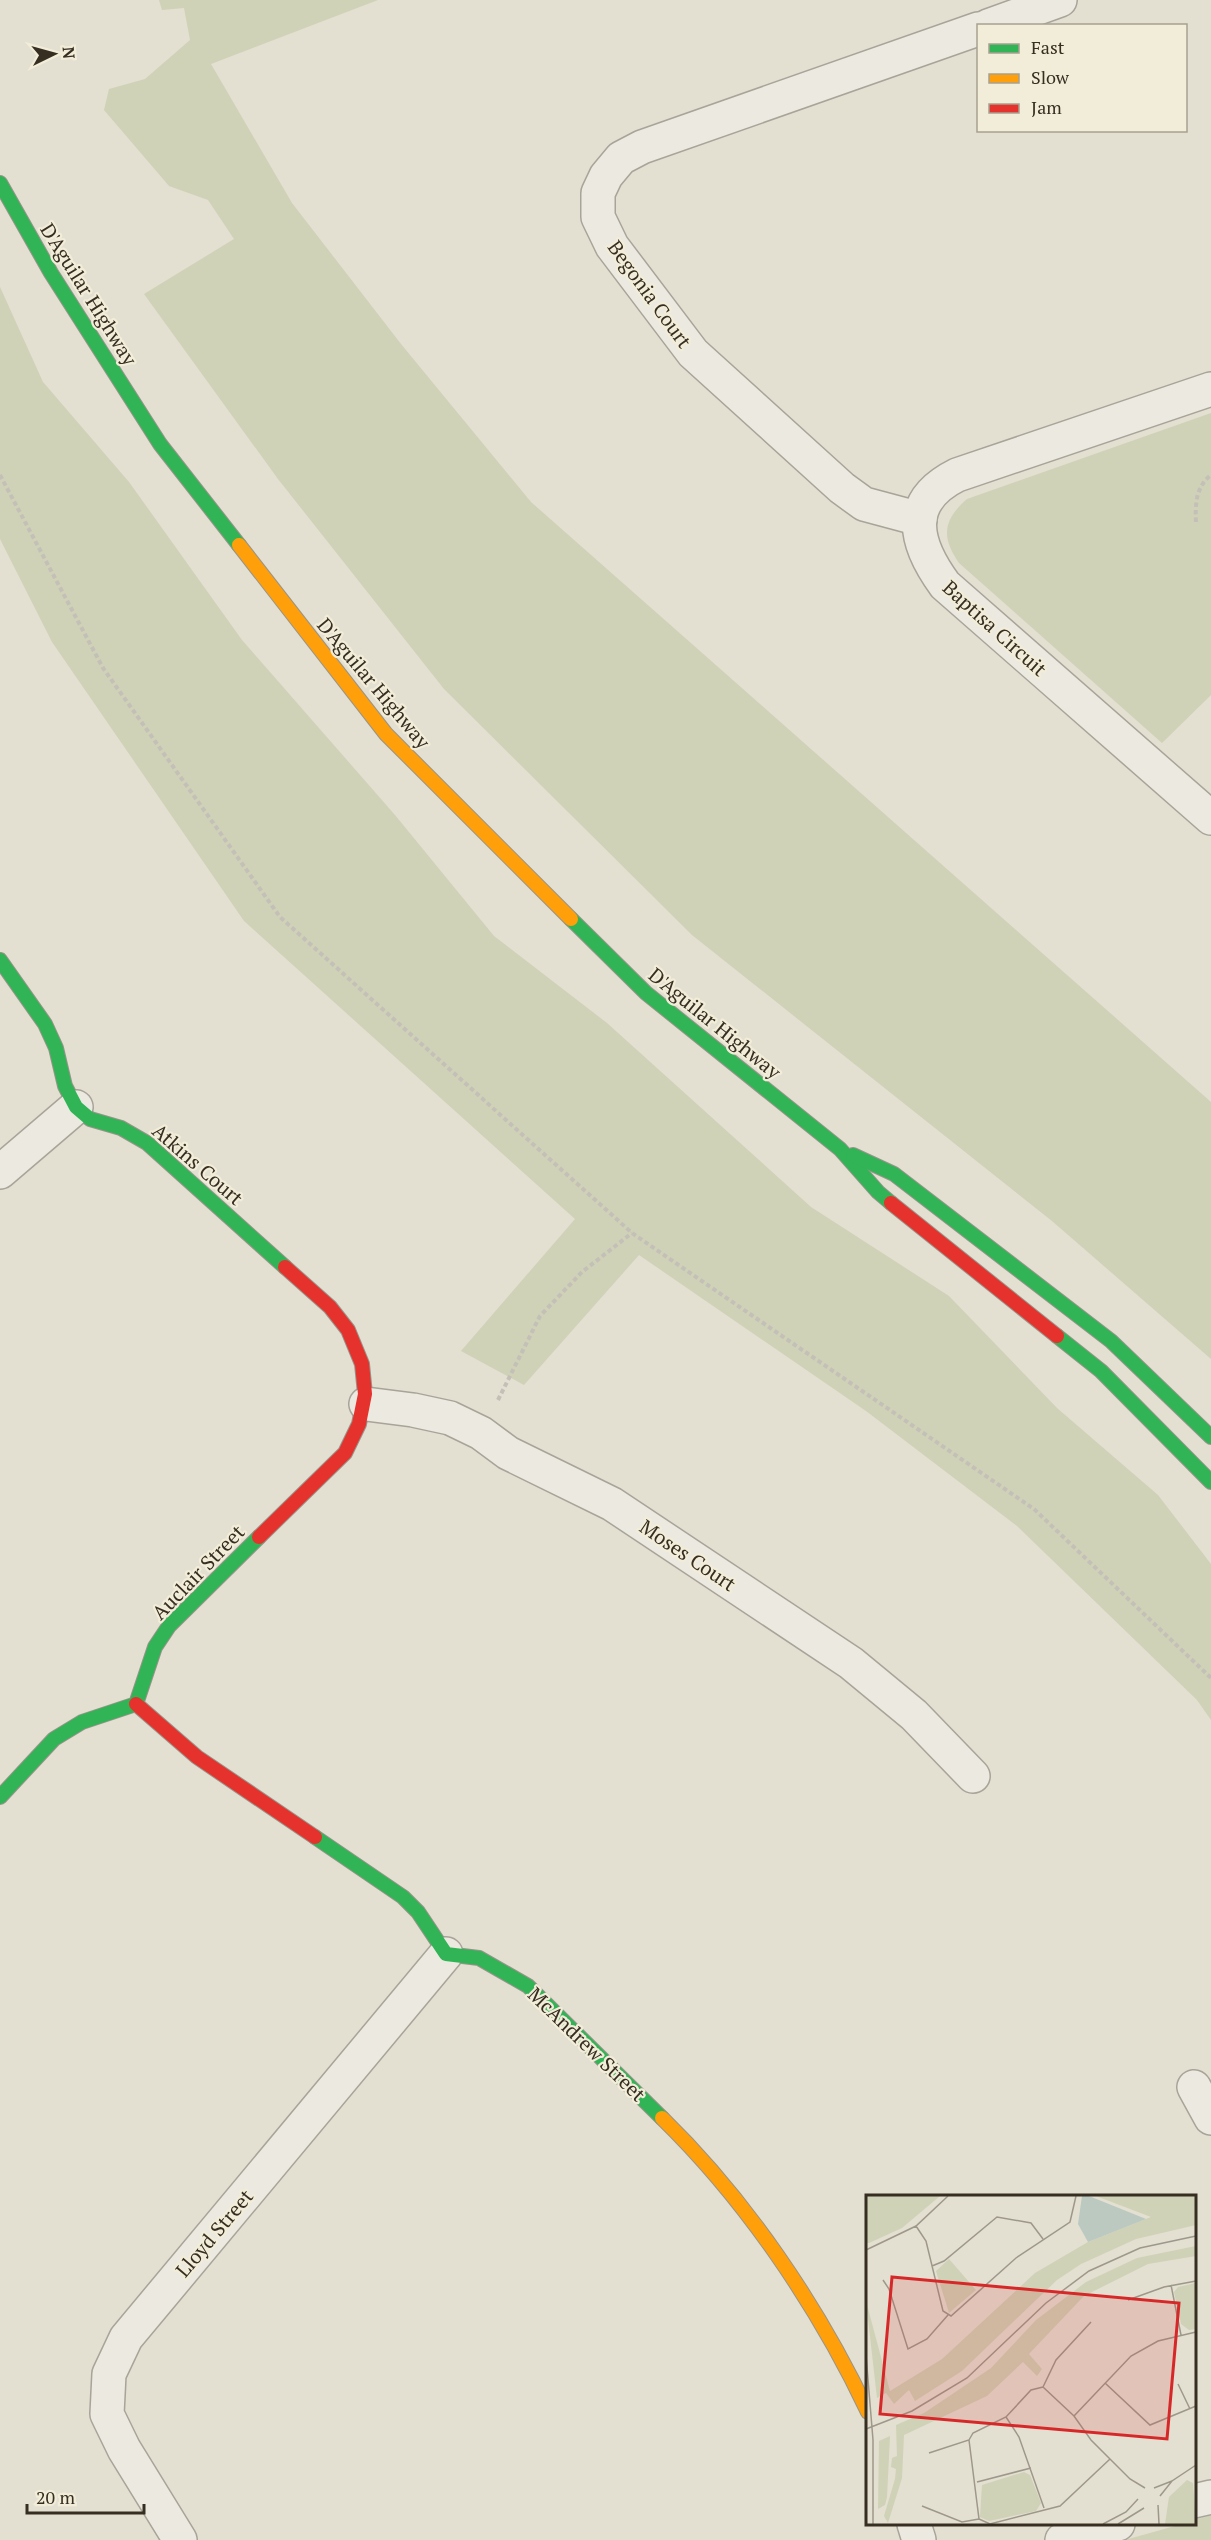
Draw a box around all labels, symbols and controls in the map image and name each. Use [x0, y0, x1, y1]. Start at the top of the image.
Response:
north arrow [24, 24, 84, 84]
legend [977, 24, 1187, 132]
text: Fast [1031, 35, 1065, 59]
text: N [57, 46, 80, 60]
text: Slow [1031, 65, 1070, 89]
text: Jam [1031, 95, 1062, 119]
street label: D'Aguilar Highway [34, 218, 144, 371]
street label: Begonia Court [602, 235, 699, 354]
street label: Baptisa Circuit [937, 574, 1053, 682]
street label: D'Aguilar Highway [311, 612, 437, 755]
street label: D'Aguilar Highway [643, 961, 787, 1085]
street label: Atkins Court [147, 1117, 250, 1211]
street label: Moses Court [635, 1513, 742, 1597]
street label: Auclair Street [146, 1518, 251, 1625]
street label: McAndrew Street [522, 1981, 652, 2108]
street label: Lloyd Street [169, 2183, 259, 2283]
inset map [866, 2195, 1196, 2525]
scale bar [27, 2477, 144, 2515]
text: 20 m [36, 2485, 76, 2509]

